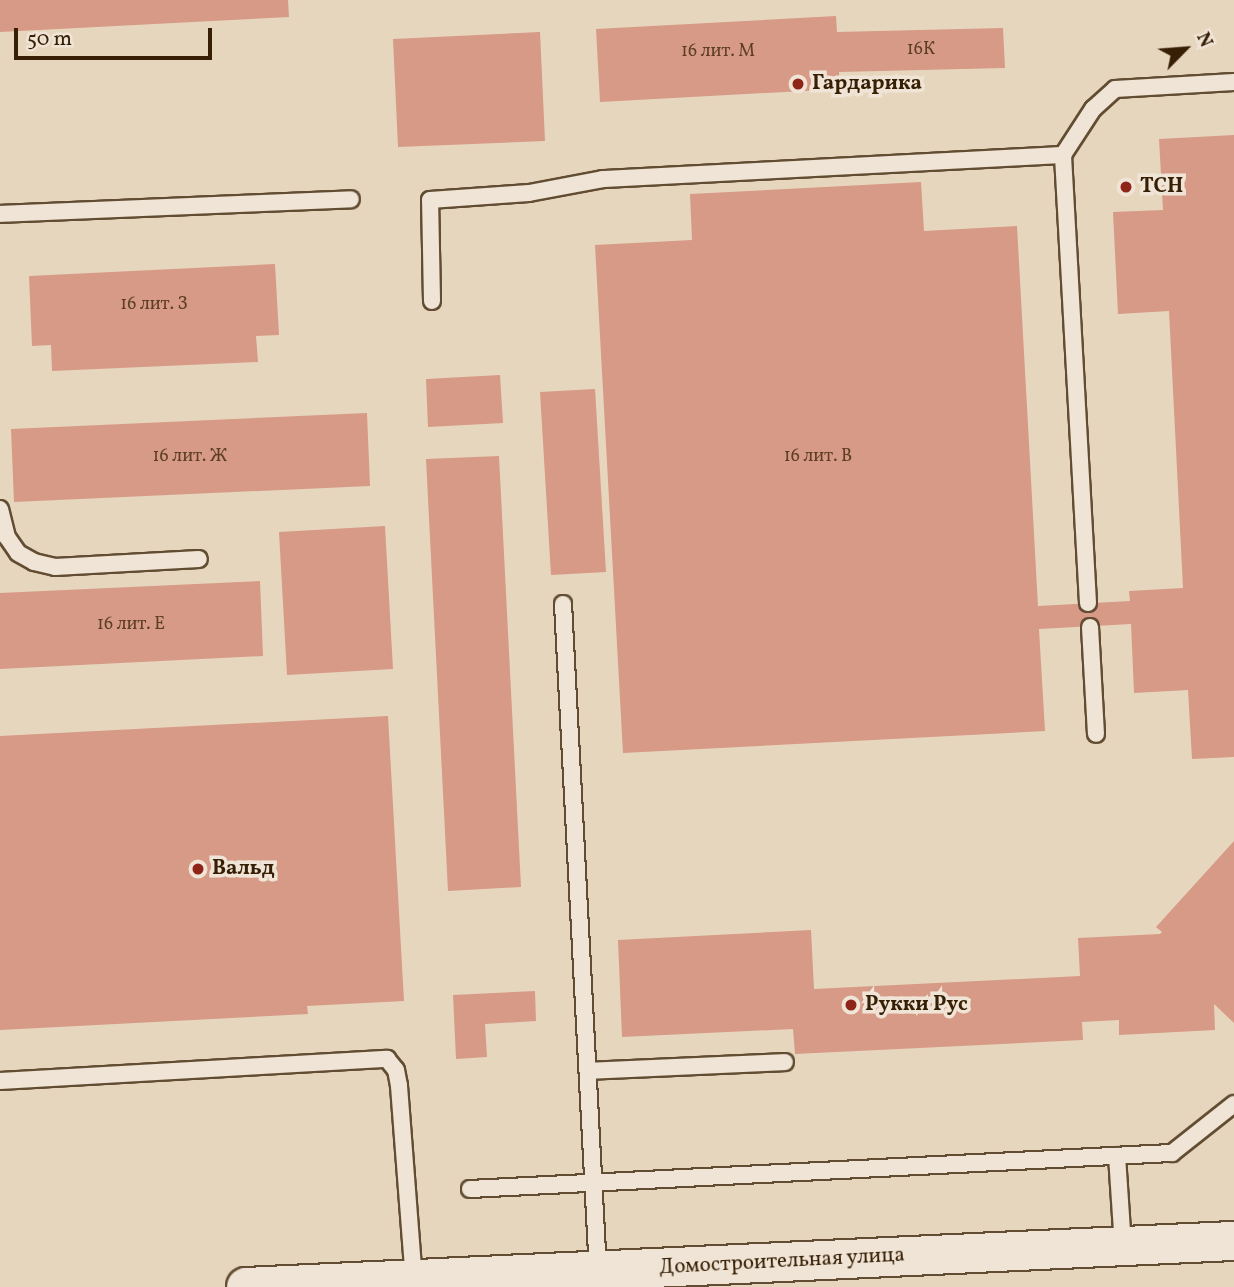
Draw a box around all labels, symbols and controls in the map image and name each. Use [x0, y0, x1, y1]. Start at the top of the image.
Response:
scale bar [18, 14, 215, 58]
north arrow [1150, 14, 1220, 84]
text: 50 m [27, 25, 72, 54]
text: N [1189, 28, 1219, 52]
house number: 16К [907, 39, 935, 61]
house number: 16 лит. М [681, 41, 755, 63]
place label: Гардарика [812, 71, 922, 97]
marker: Гардарика [790, 76, 806, 92]
place label: ТСН [1140, 174, 1183, 200]
marker: ТСН [1118, 179, 1134, 195]
house number: 16 лит. З [120, 294, 188, 316]
house number: 16 лит. Ж [153, 446, 227, 468]
house number: 16 лит. В [784, 446, 852, 468]
house number: 16 лит. Е [97, 614, 165, 636]
place label: Вальд [212, 856, 275, 882]
marker: Вальд [190, 861, 206, 877]
place label: Рукки Рус [865, 992, 968, 1018]
marker: Рукки Рус [843, 997, 859, 1013]
street label: Домостроительная улица [658, 1243, 906, 1281]

